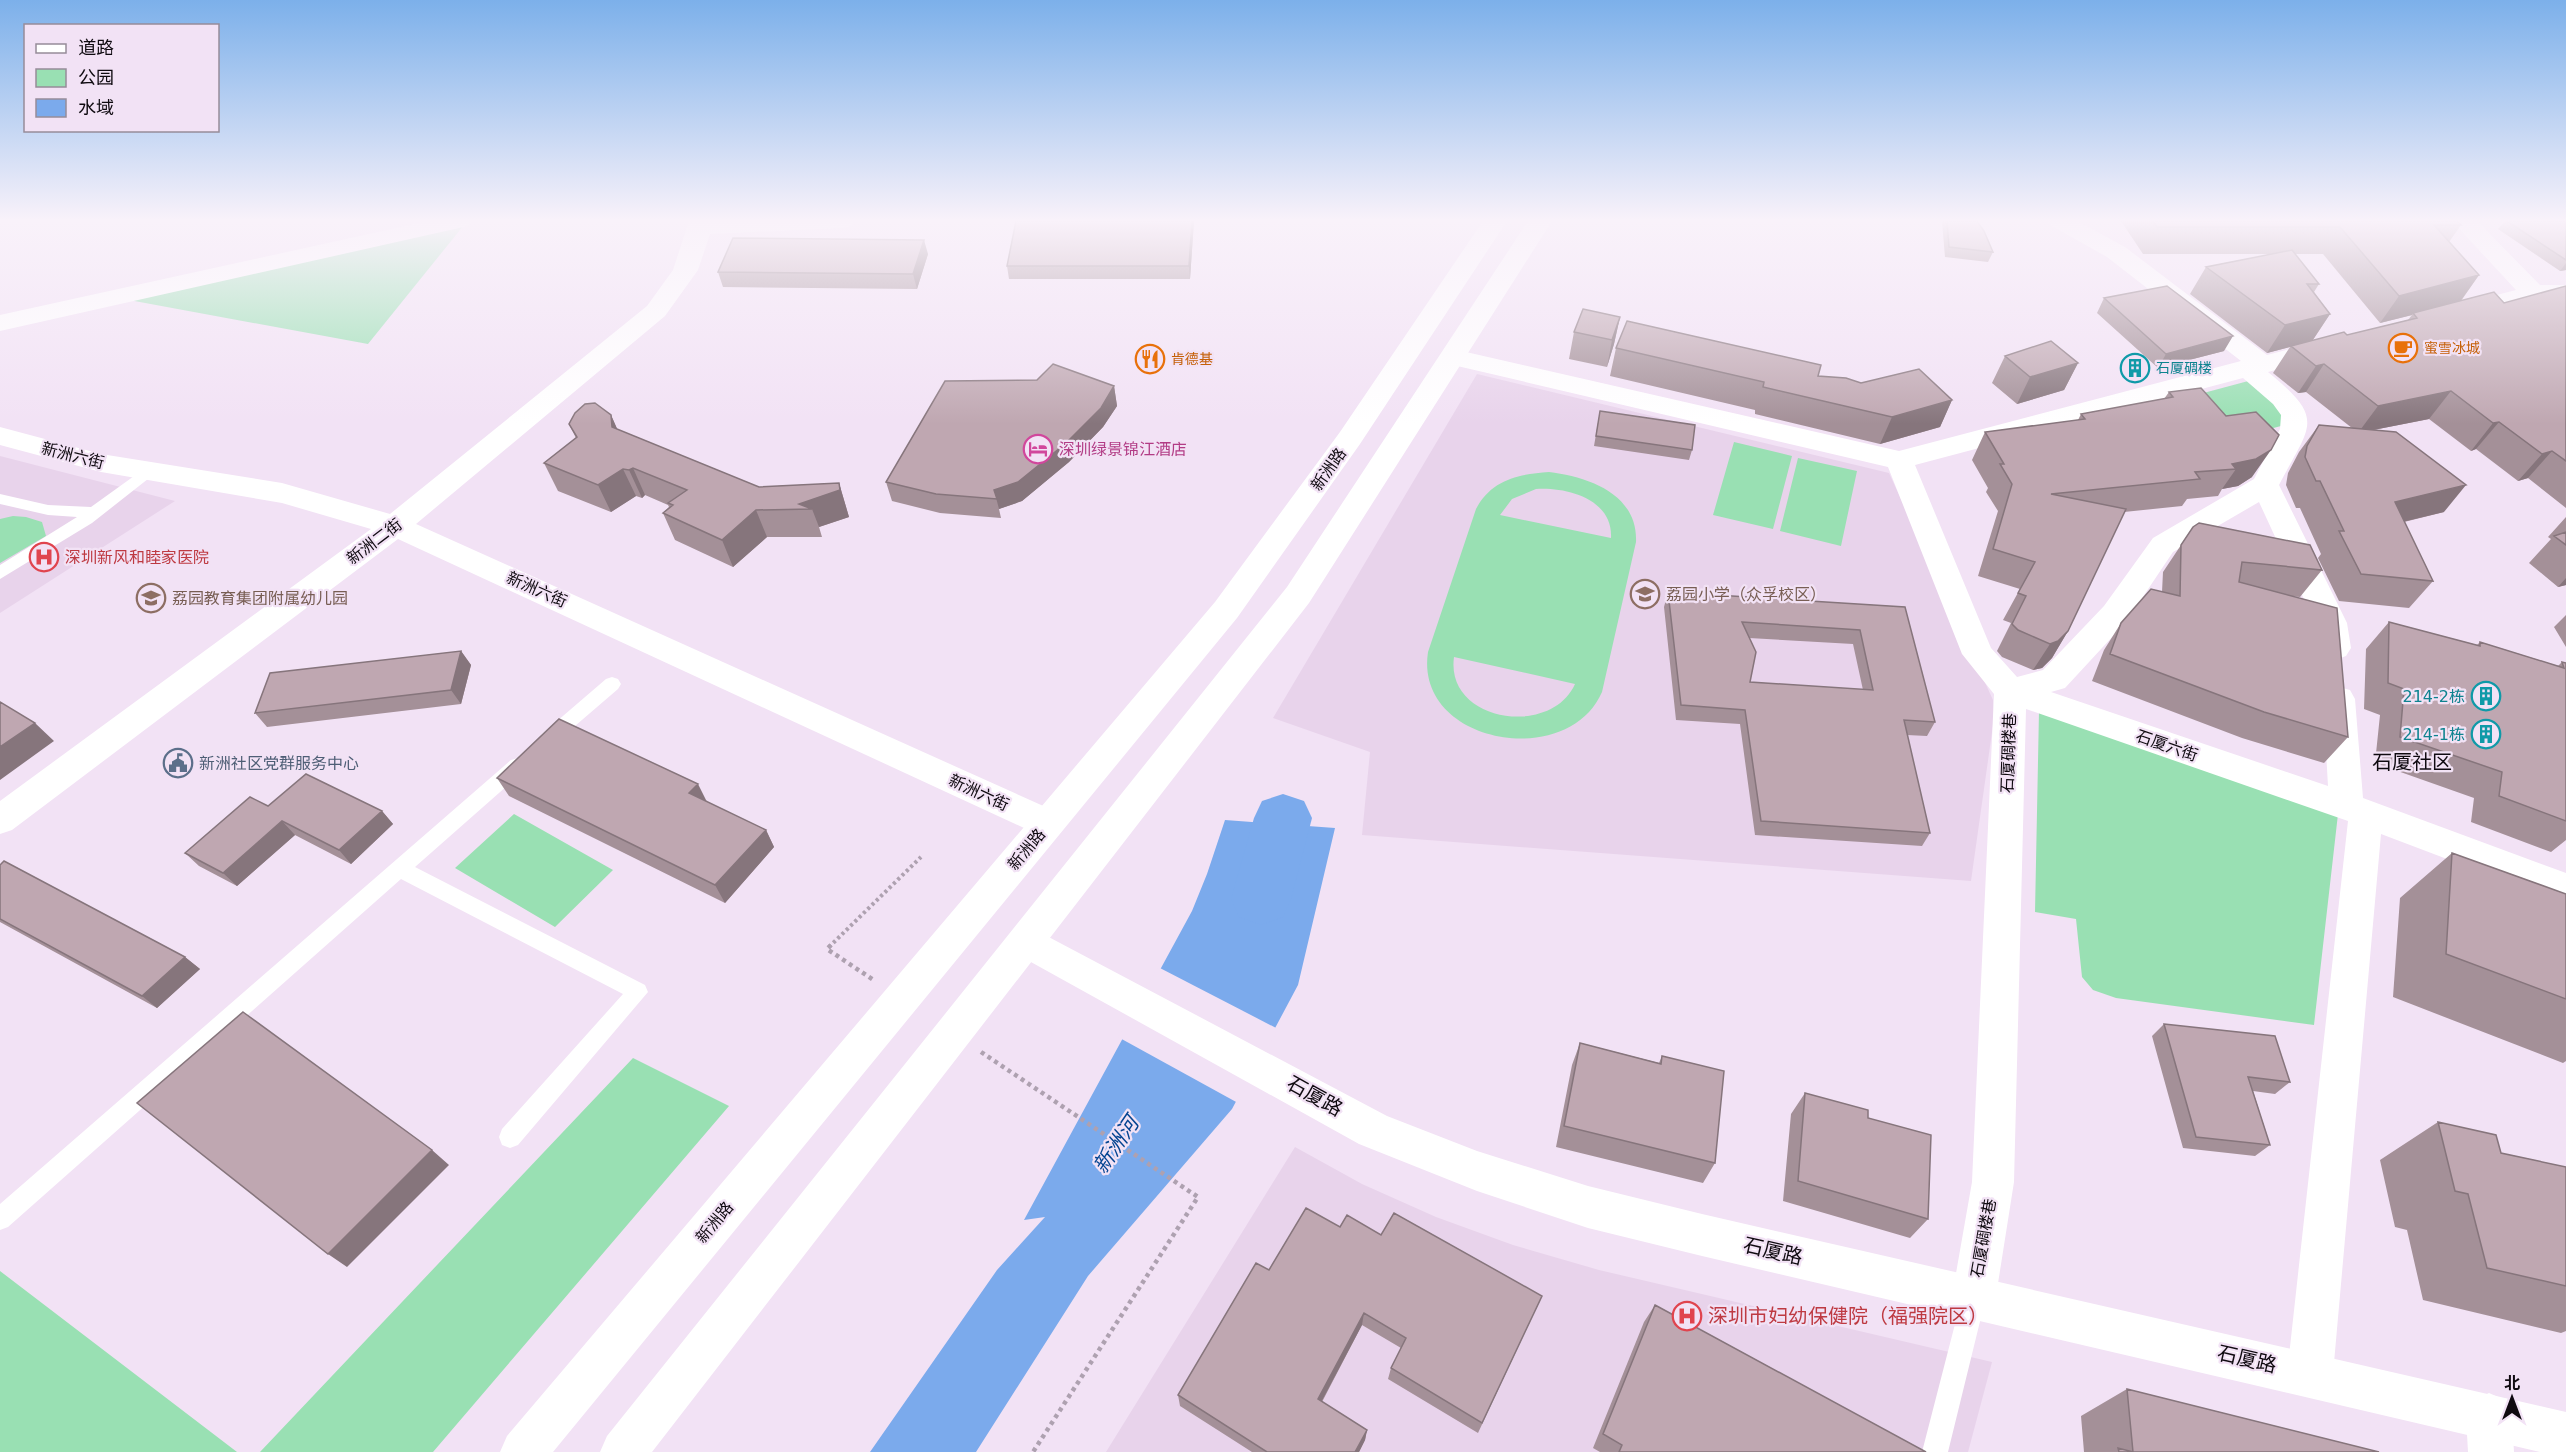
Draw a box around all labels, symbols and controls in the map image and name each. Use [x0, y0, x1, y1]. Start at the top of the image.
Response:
legend [24, 24, 219, 132]
text: 道路 [78, 37, 114, 58]
text: 公园 [78, 67, 114, 88]
text: 水域 [78, 97, 114, 118]
cafe icon: 蜜雪冰城 [2387, 332, 2419, 364]
place label: 蜜雪冰城 [2424, 340, 2480, 356]
restaurant icon: 肯德基 [1134, 343, 1166, 375]
place label: 肯德基 [1171, 351, 1213, 367]
building icon: 石厦碉楼 [2119, 352, 2151, 384]
place label: 石厦碉楼 [2156, 360, 2212, 376]
hotel icon: 深圳绿景锦江酒店 [1022, 433, 1054, 465]
street label: 新洲六街 [40, 439, 106, 472]
place label: 深圳绿景锦江酒店 [1059, 440, 1187, 459]
street label: 新洲路 [1307, 444, 1350, 494]
street label: 新洲二街 [343, 515, 406, 568]
hospital icon: 深圳新风和睦家医院 [28, 541, 60, 573]
place label: 深圳新风和睦家医院 [65, 548, 209, 567]
street label: 新洲六街 [504, 568, 570, 611]
school or university icon: 荔园小学（众孚校区） [1629, 578, 1661, 610]
school or university icon: 荔园教育集团附属幼儿园 [135, 582, 167, 614]
place label: 荔园小学（众孚校区） [1666, 585, 1826, 604]
place label: 荔园教育集团附属幼儿园 [172, 589, 348, 608]
building icon: 214-2栋 [2470, 680, 2502, 712]
place label: 214-2栋 [2403, 687, 2465, 706]
street label: 石厦碉楼巷 [1998, 713, 2019, 793]
building icon: 214-1栋 [2470, 718, 2502, 750]
place label: 214-1栋 [2403, 725, 2465, 744]
street label: 石厦六街 [2133, 726, 2200, 765]
public building icon: 新洲社区党群服务中心 [162, 747, 194, 779]
district label: 石厦社区 [2372, 750, 2452, 774]
place label: 新洲社区党群服务中心 [199, 754, 359, 773]
street label: 新洲六街 [946, 770, 1012, 815]
street label: 新洲路 [1004, 825, 1049, 874]
street label: 石厦路 [1283, 1071, 1347, 1121]
water label: 新洲河 [1088, 1109, 1146, 1178]
street label: 石厦碉楼巷 [1967, 1197, 2000, 1279]
street label: 新洲路 [692, 1198, 737, 1247]
street label: 石厦路 [1741, 1233, 1805, 1269]
hospital icon: 深圳市妇幼保健院（福强院区） [1671, 1300, 1703, 1332]
place label: 深圳市妇幼保健院（福强院区） [1708, 1304, 1988, 1328]
street label: 石厦路 [2215, 1341, 2279, 1377]
north arrow [2482, 1368, 2542, 1428]
text: 北 [2504, 1374, 2520, 1393]

